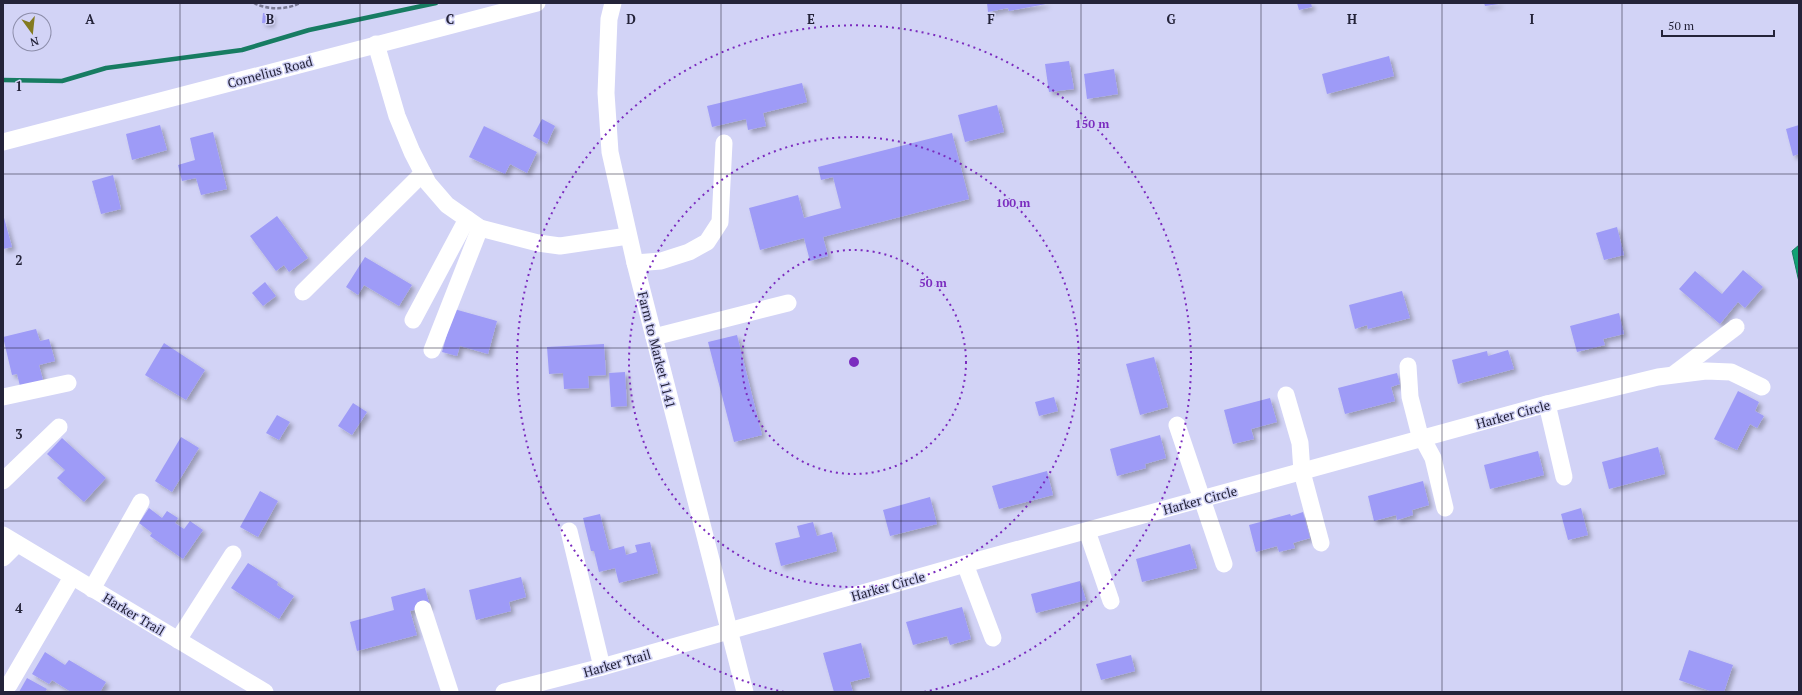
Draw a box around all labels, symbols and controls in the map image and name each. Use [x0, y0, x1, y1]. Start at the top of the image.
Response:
text: A [85, 10, 95, 28]
text: B [266, 10, 274, 28]
text: C [446, 10, 454, 28]
text: D [626, 10, 636, 28]
text: E [807, 10, 815, 28]
text: F [987, 10, 995, 28]
text: G [1166, 10, 1176, 28]
text: H [1347, 10, 1357, 28]
text: I [1530, 10, 1535, 28]
north arrow [12, 12, 52, 52]
scale bar [1662, 12, 1774, 38]
text: 50 m [1668, 18, 1695, 33]
text: N [28, 34, 40, 50]
street label: Cornelius Road [225, 52, 315, 92]
text: 1 [15, 77, 23, 95]
text: 150 m [1075, 116, 1109, 131]
text: 100 m [996, 195, 1030, 210]
text: 2 [15, 251, 23, 269]
text: 50 m [919, 275, 947, 290]
street label: Farm to Market 1141 [634, 290, 680, 410]
centre of rings [847, 355, 861, 369]
street label: Harker Circle [1474, 395, 1552, 433]
text: 3 [15, 425, 23, 443]
street label: Harker Circle [1161, 481, 1239, 519]
street label: Harker Circle [849, 567, 927, 605]
street label: Harker Trail [100, 588, 168, 640]
text: 4 [15, 599, 23, 617]
street label: Harker Trail [581, 645, 653, 681]

